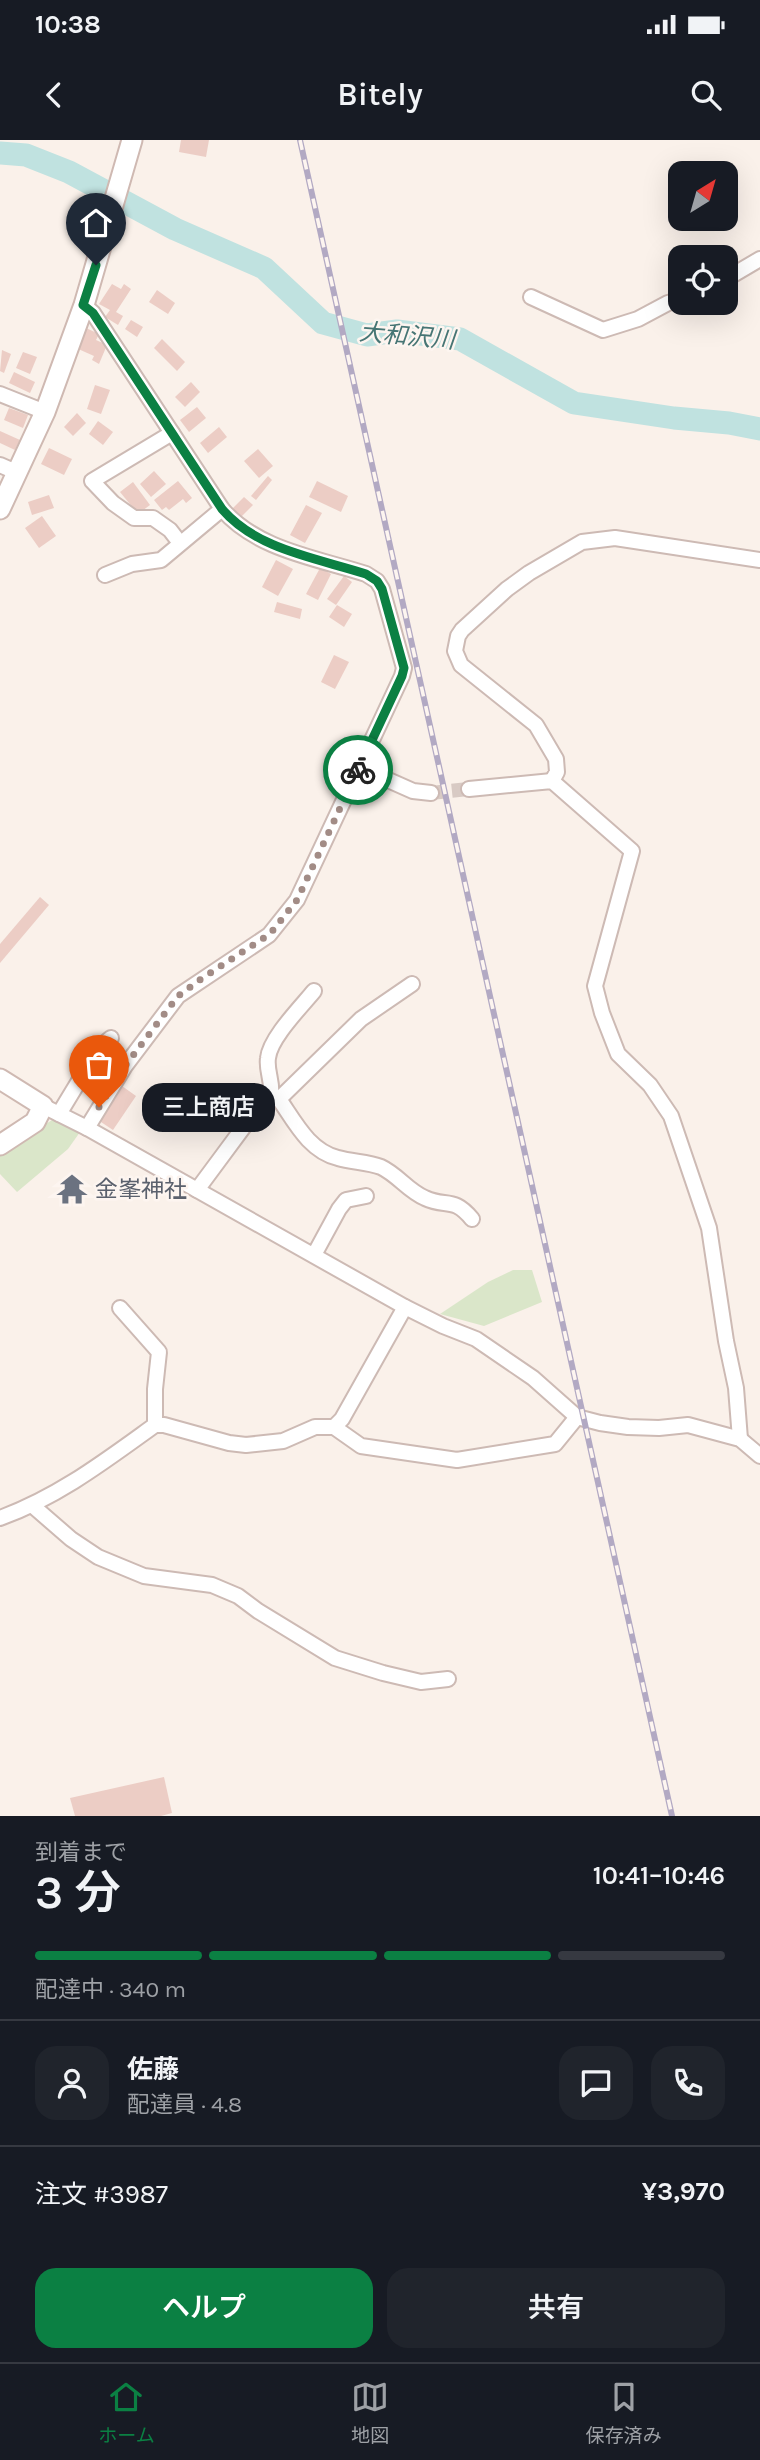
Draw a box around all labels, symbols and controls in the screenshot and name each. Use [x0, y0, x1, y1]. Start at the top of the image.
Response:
text: 10:38 [35, 9, 101, 40]
icon: back [35, 76, 73, 114]
text: Bitely [337, 76, 423, 113]
icon: search [687, 76, 725, 114]
north arrow [668, 161, 738, 231]
map controls [668, 161, 738, 315]
pin [66, 193, 126, 265]
icon: home [77, 204, 115, 242]
button: locate [668, 245, 738, 315]
water label: 大和沢川 [358, 318, 459, 354]
courier [323, 735, 393, 805]
icon: bike [339, 751, 377, 789]
pin [69, 1035, 129, 1107]
icon: bag [80, 1046, 118, 1084]
callout: 三上商店 [141, 1082, 274, 1132]
text: 三上商店 [163, 1094, 255, 1121]
temple icon: 金峯神社 [55, 1172, 89, 1206]
place label: 金峯神社 [95, 1176, 187, 1203]
text: 到着まで [35, 1839, 127, 1866]
text: 10:41–10:46 [593, 1860, 725, 1891]
text: 3 分 [35, 1866, 121, 1920]
text: 配達中 · 340 m [35, 1976, 186, 2003]
button: person [35, 2046, 109, 2120]
button: chat [559, 2046, 633, 2120]
button: phone [651, 2046, 725, 2120]
text: 佐藤 [127, 2054, 179, 2085]
text: 配達員 · 4.8 [127, 2091, 242, 2118]
text: ¥3,970 [642, 2176, 725, 2207]
text: 注文 #3987 [35, 2179, 168, 2210]
button: ヘルプ [35, 2268, 373, 2348]
button: 共有 [387, 2268, 725, 2348]
tab: ホーム [98, 2378, 155, 2447]
tab: 地図 [351, 2378, 389, 2447]
tab: 保存済み [586, 2378, 662, 2447]

